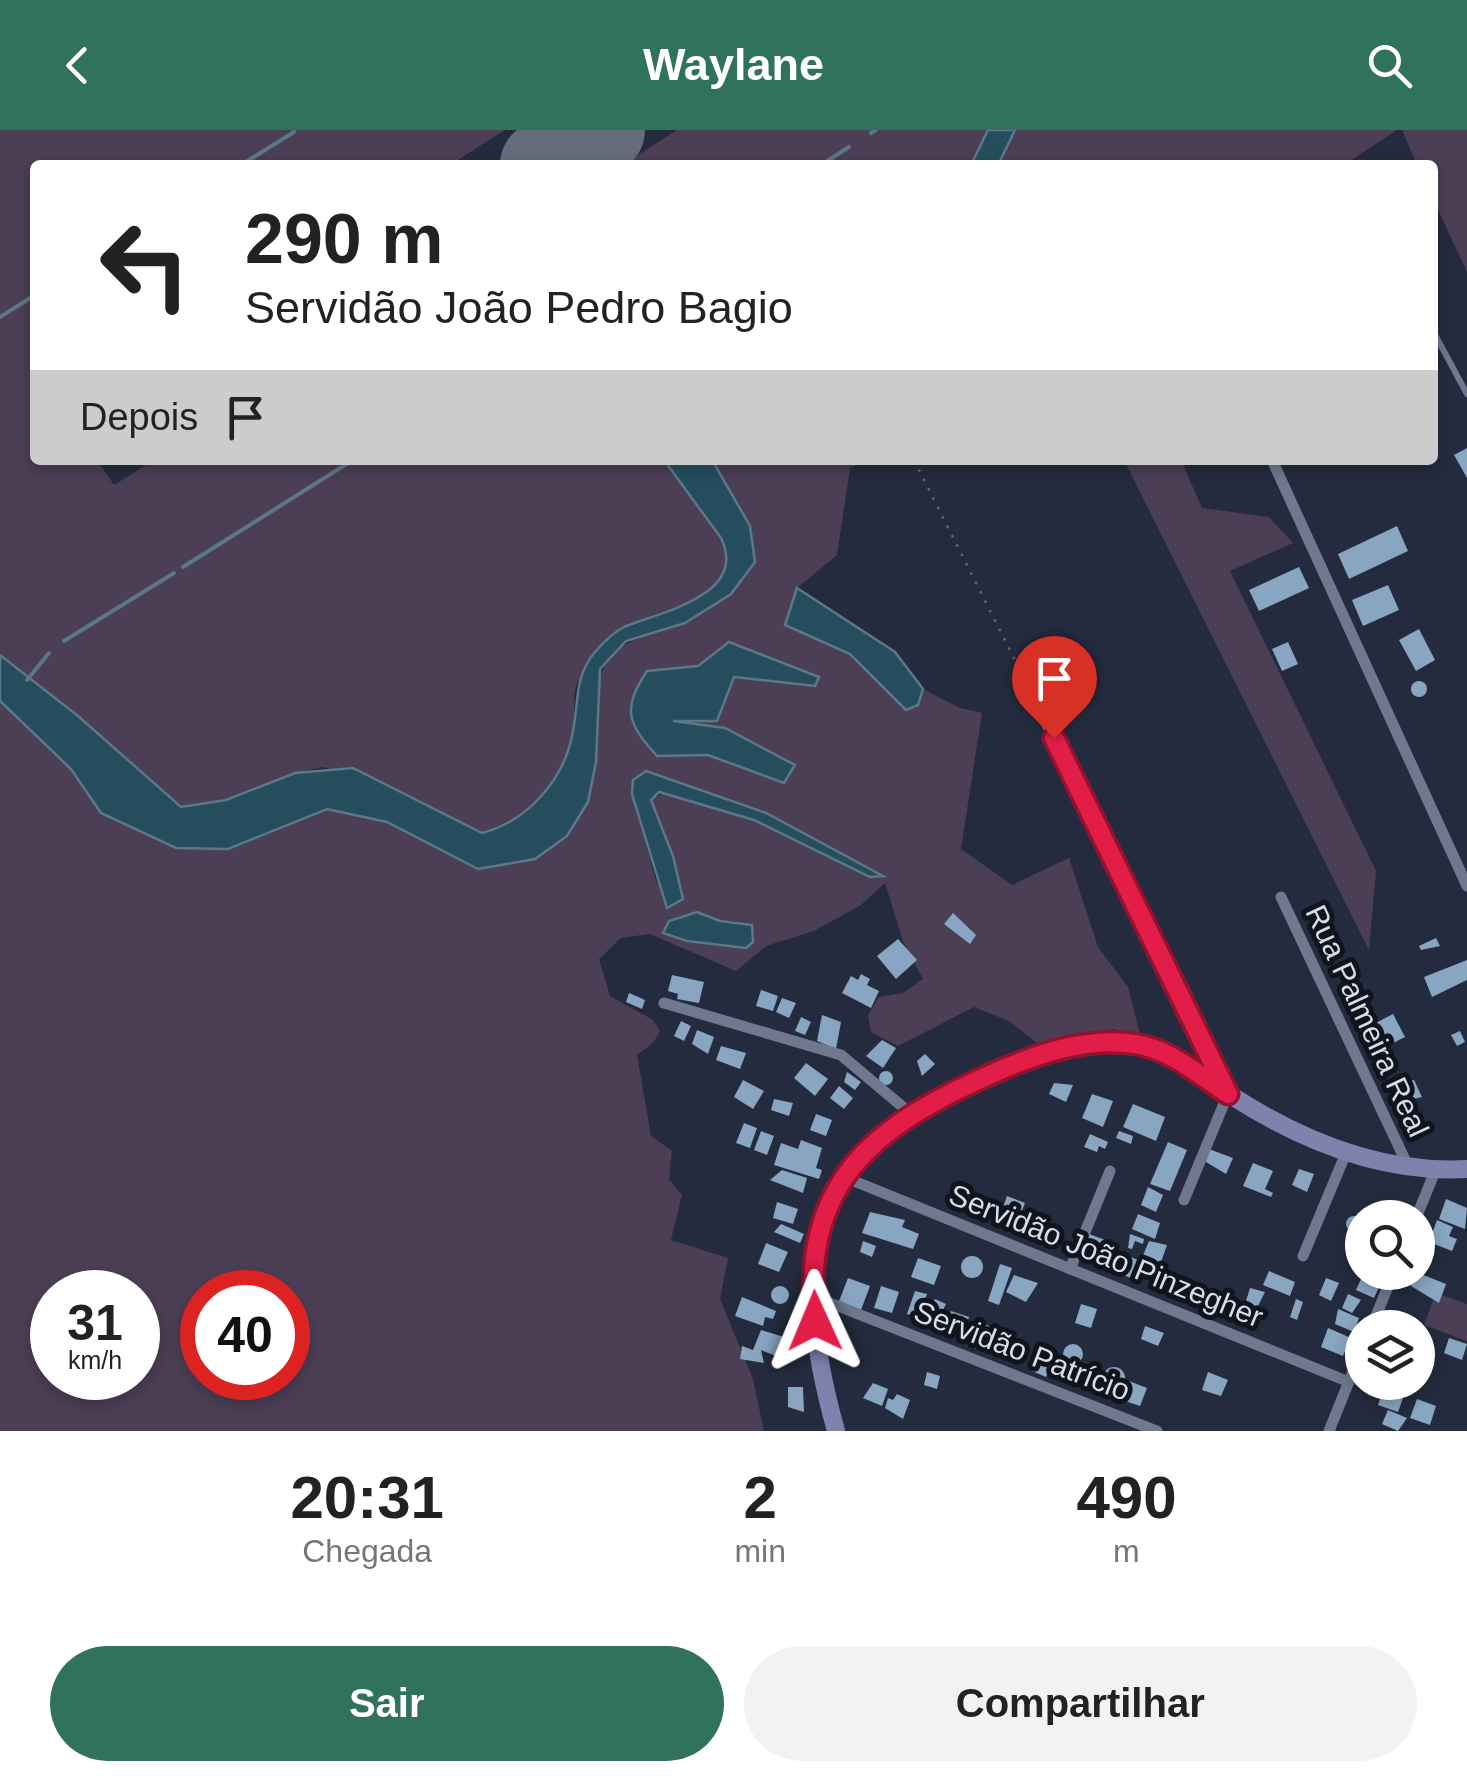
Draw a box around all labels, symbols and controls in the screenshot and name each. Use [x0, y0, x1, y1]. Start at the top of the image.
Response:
icon: back [50, 38, 105, 93]
icon: search [1362, 38, 1417, 93]
text: Waylane [643, 39, 824, 90]
icon: left [80, 200, 210, 330]
text: 290 m [245, 200, 443, 278]
text: Servidão João Pedro Bagio [245, 282, 793, 333]
icon: arrive [218, 390, 273, 445]
text: Depois [80, 396, 198, 438]
pin [1012, 636, 1097, 739]
icon: arrive [1027, 651, 1082, 706]
street label: Rua Palmeira Real [1299, 900, 1436, 1142]
street label: Servidão João Pinzegher [945, 1177, 1268, 1334]
map controls [1345, 1200, 1435, 1400]
button: search [1345, 1200, 1435, 1290]
position arrow [763, 1269, 867, 1373]
speed limit sign: 40 [180, 1270, 310, 1400]
street label: Servidão Patrício [910, 1294, 1135, 1407]
text: 31 [67, 1295, 123, 1351]
button: layers [1345, 1310, 1435, 1400]
text: km/h [68, 1346, 122, 1374]
text: 20:31 [290, 1464, 444, 1531]
text: 2 [743, 1464, 777, 1531]
text: 490 [1076, 1464, 1177, 1531]
text: Chegada [302, 1533, 432, 1569]
text: min [734, 1533, 786, 1569]
text: m [1113, 1533, 1140, 1569]
button: Sair [50, 1646, 724, 1761]
button: Compartilhar [744, 1646, 1417, 1761]

